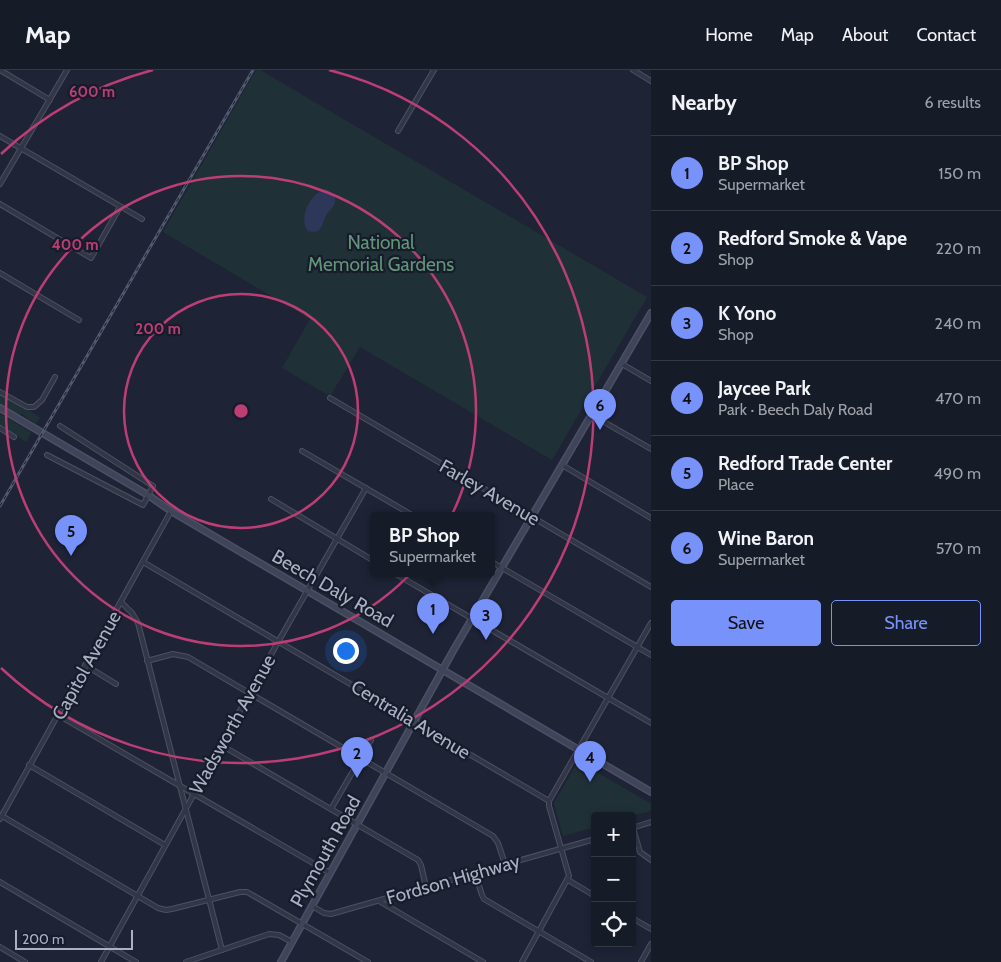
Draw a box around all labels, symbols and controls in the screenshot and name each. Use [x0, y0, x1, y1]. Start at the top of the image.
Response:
text: Map [25, 20, 71, 49]
text: Home [705, 24, 753, 46]
text: Map [781, 24, 814, 46]
text: About [842, 24, 888, 46]
text: Contact [916, 24, 976, 46]
text: 600 m [69, 83, 115, 101]
text: Nearby [671, 90, 737, 115]
text: 6 results [925, 93, 981, 112]
text: BP Shop [718, 152, 789, 175]
text: 1 [684, 164, 690, 183]
text: 150 m [938, 164, 981, 183]
text: Supermarket [718, 175, 805, 194]
text: Redford Smoke & Vape [718, 227, 907, 250]
park label: National Memorial Gardens [308, 231, 454, 276]
text: 400 m [52, 236, 98, 254]
text: 2 [683, 239, 691, 258]
text: 220 m [935, 239, 981, 258]
text: Shop [718, 250, 754, 269]
text: K Yono [718, 302, 776, 325]
text: 3 [683, 314, 691, 333]
text: 240 m [935, 314, 981, 333]
text: 200 m [135, 320, 181, 338]
text: Shop [718, 325, 754, 344]
text: Jaycee Park [718, 377, 811, 400]
pin: 6 [584, 389, 616, 430]
text: 4 [682, 389, 692, 408]
text: 470 m [935, 389, 981, 408]
text: Park · Beech Daly Road [718, 400, 873, 419]
centre of rings [232, 402, 250, 420]
text: Redford Trade Center [718, 452, 892, 475]
street label: Farley Avenue [435, 454, 544, 531]
text: 5 [683, 464, 691, 483]
text: 490 m [934, 464, 981, 483]
text: Place [718, 475, 754, 494]
popup [370, 512, 495, 577]
pin: 5 [55, 515, 87, 556]
text: BP Shop [389, 524, 460, 547]
text: Wine Baron [718, 527, 814, 550]
text: 6 [683, 539, 692, 558]
text: 570 m [936, 539, 981, 558]
street label: Beech Daly Road [268, 544, 397, 632]
text: Supermarket [389, 547, 476, 566]
text: Supermarket [718, 550, 805, 569]
pin: 1 [417, 593, 449, 634]
pin: 3 [470, 599, 502, 640]
button: Save [671, 600, 821, 646]
button: Share [831, 600, 981, 646]
street label: Capitol Avenue [47, 606, 126, 724]
your location [333, 638, 359, 664]
street label: Wadsworth Avenue [185, 650, 280, 798]
street label: Centralia Avenue [347, 675, 475, 764]
pin: 2 [341, 737, 373, 778]
pin: 4 [574, 741, 606, 782]
street label: Plymouth Road [285, 791, 366, 911]
map controls [591, 812, 636, 947]
button: + [591, 812, 636, 857]
street label: Fordson Highway [384, 849, 523, 910]
button: − [591, 857, 636, 902]
button: locate [591, 902, 636, 947]
scale bar [15, 927, 132, 950]
text: 200 m [22, 930, 64, 948]

